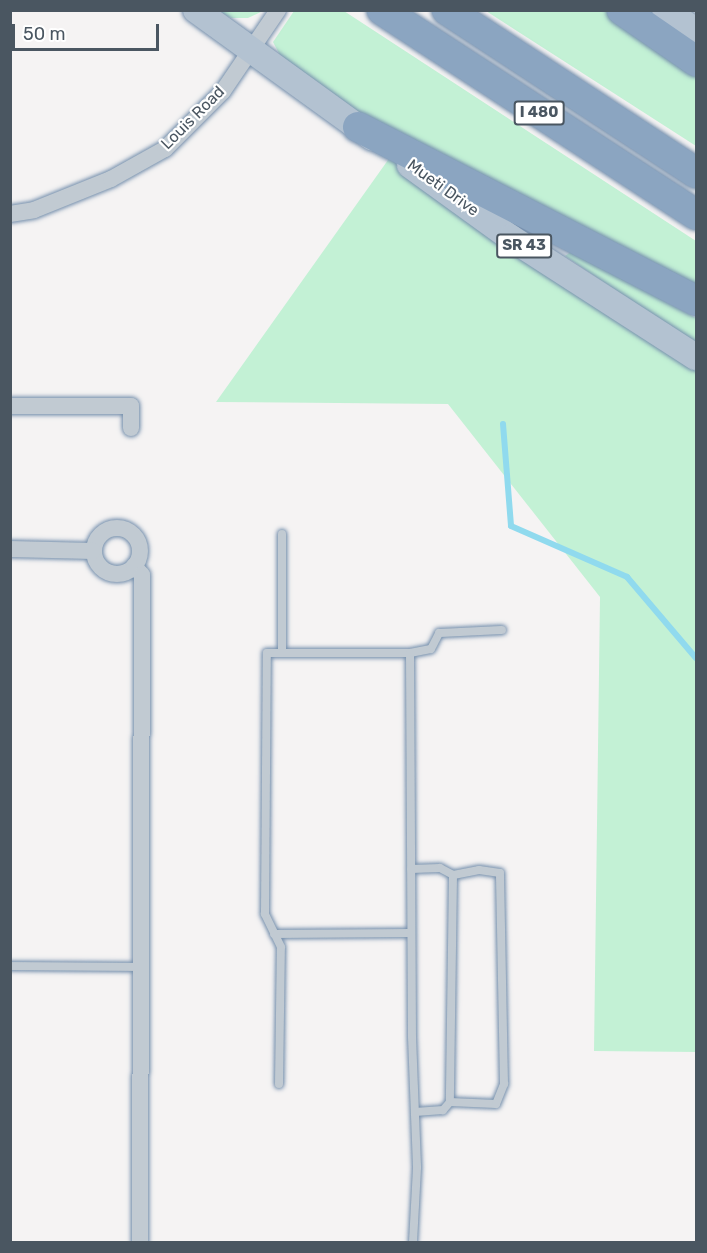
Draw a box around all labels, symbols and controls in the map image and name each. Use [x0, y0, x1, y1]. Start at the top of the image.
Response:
scale bar [15, 12, 162, 50]
text: 50 m [23, 23, 66, 45]
street label: Louis Road [157, 82, 229, 154]
road number: I 480 [514, 101, 564, 125]
street label: Mueti Drive [403, 156, 483, 220]
road number: SR 43 [496, 234, 552, 258]

